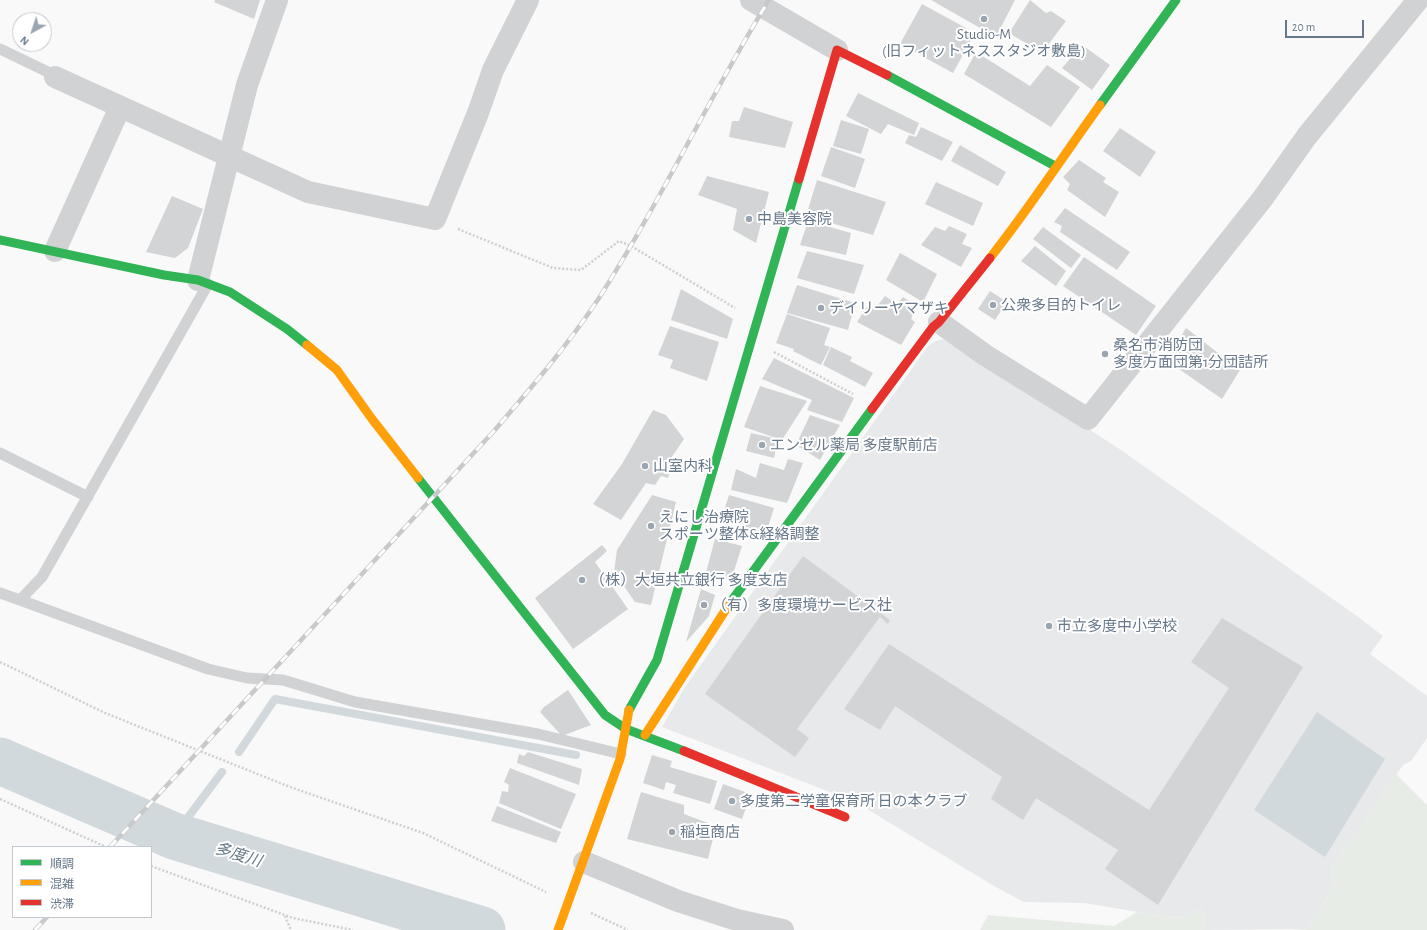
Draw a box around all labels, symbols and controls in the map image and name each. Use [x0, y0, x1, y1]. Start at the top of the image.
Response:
north arrow [12, 12, 52, 52]
scale bar [1287, 12, 1366, 38]
marker: Studio-M (旧フィットネススタジオ敷島) [979, 14, 989, 24]
text: 20 m [1292, 21, 1315, 33]
place label: Studio-M (旧フィットネススタジオ敷島) [882, 25, 1086, 60]
text: N [18, 34, 31, 47]
place label: 中島美容院 [757, 210, 832, 228]
marker: 中島美容院 [744, 214, 754, 224]
place label: 公衆多目的トイレ [1001, 296, 1121, 314]
place label: デイリーヤマザキ [829, 299, 949, 317]
marker: 公衆多目的トイレ [988, 300, 998, 310]
marker: デイリーヤマザキ [816, 303, 826, 313]
place label: 桑名市消防団 多度方面団第1分団詰所 [1113, 336, 1268, 371]
marker: 桑名市消防団 多度方面団第1分団詰所 [1100, 349, 1110, 359]
place label: エンゼル薬局 多度駅前店 [770, 436, 937, 454]
marker: エンゼル薬局 多度駅前店 [757, 440, 767, 450]
place label: 山室内科 [653, 457, 713, 475]
marker: 山室内科 [640, 461, 650, 471]
place label: えにし治療院 スポーツ整体&経絡調整 [659, 508, 819, 543]
marker: えにし治療院 スポーツ整体&経絡調整 [646, 521, 656, 531]
place label: （株）大垣共立銀行 多度支店 [590, 571, 787, 589]
marker: （株）大垣共立銀行 多度支店 [577, 575, 587, 585]
place label: （有）多度環境サービス社 [712, 596, 892, 614]
marker: （有）多度環境サービス社 [699, 600, 709, 610]
place label: 市立多度中小学校 [1057, 617, 1177, 635]
marker: 市立多度中小学校 [1044, 621, 1054, 631]
place label: 多度第二学童保育所 日の本クラブ [740, 792, 967, 810]
marker: 多度第二学童保育所 日の本クラブ [727, 796, 737, 806]
place label: 稲垣商店 [680, 823, 740, 841]
marker: 稲垣商店 [667, 827, 677, 837]
water label: 多度川 [212, 839, 264, 871]
legend [12, 846, 152, 918]
text: 順調 [50, 858, 74, 870]
text: 混雑 [50, 878, 74, 890]
text: 渋滞 [50, 898, 74, 910]

